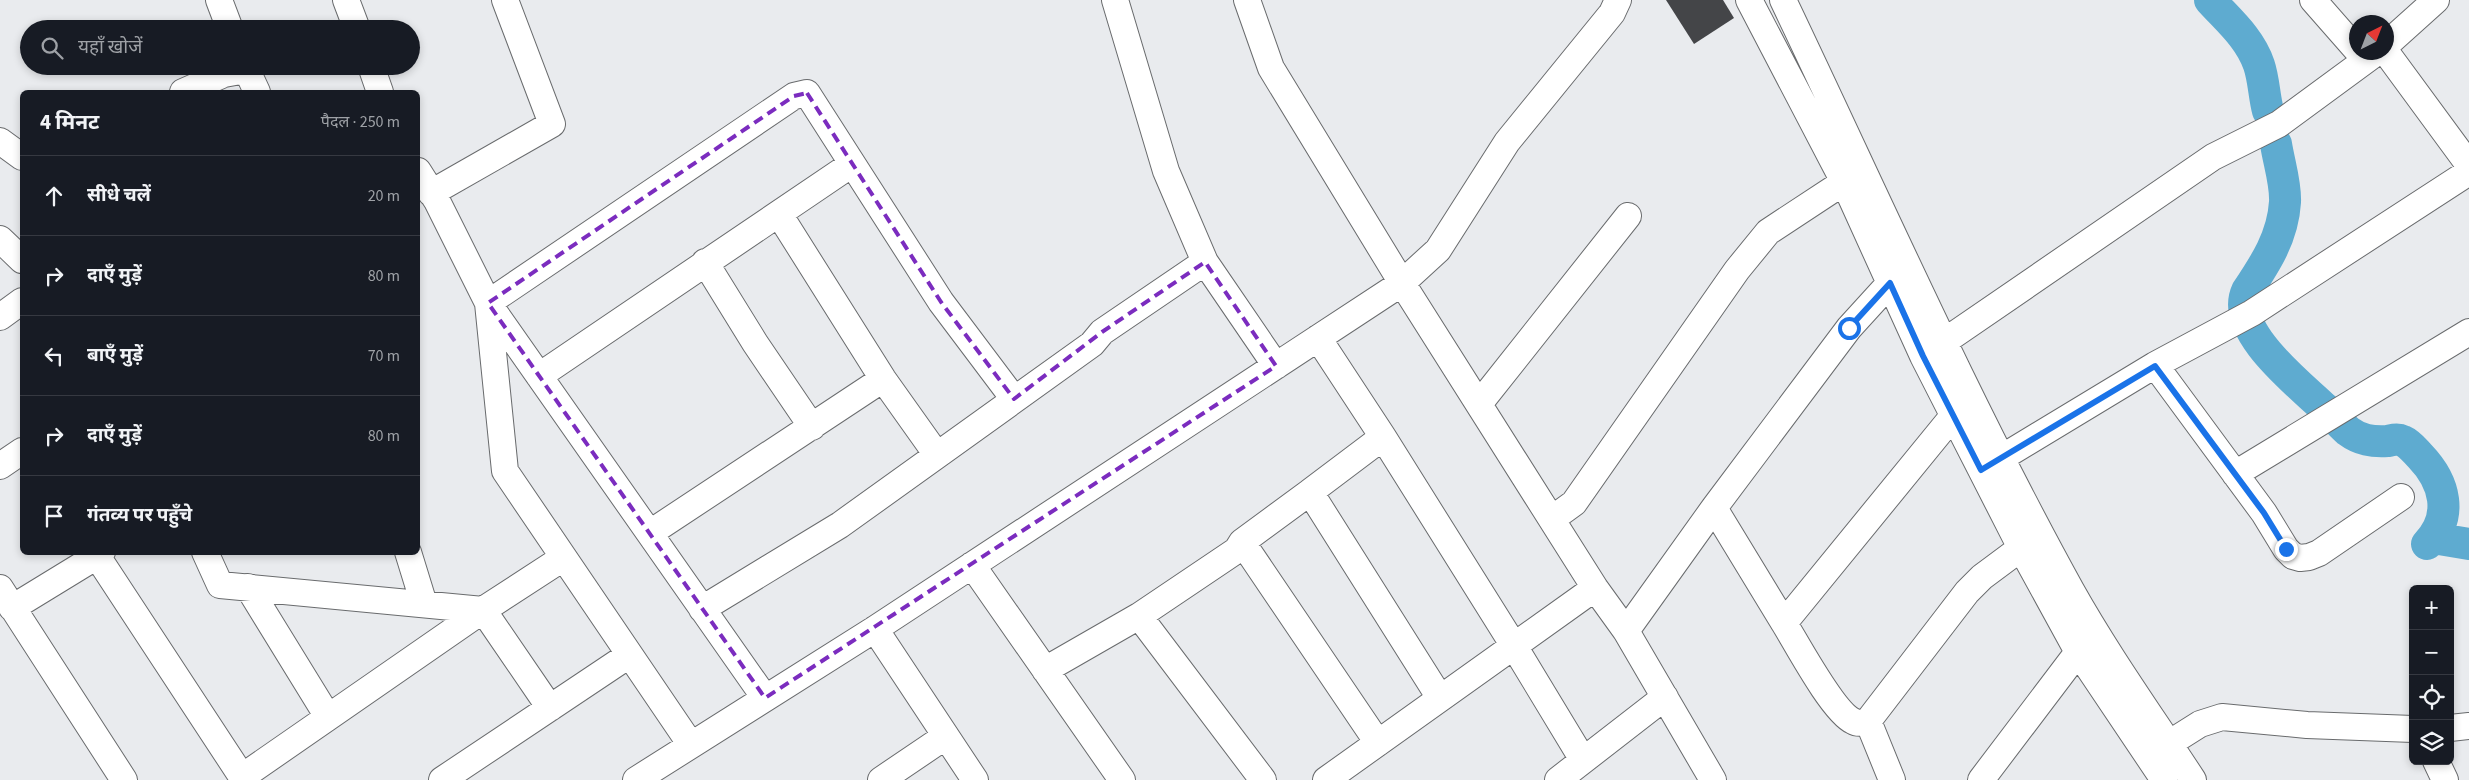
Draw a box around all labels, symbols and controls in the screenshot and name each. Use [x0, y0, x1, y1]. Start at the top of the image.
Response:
north arrow [2349, 15, 2394, 60]
search box [20, 20, 420, 75]
icon: search [38, 34, 66, 62]
text: यहाँ खोजें [78, 34, 142, 61]
text: 4 मिनट [40, 107, 99, 137]
text: पैदल · 250 m [321, 111, 400, 133]
icon: ahead [40, 182, 68, 210]
text: सीधे चलें [87, 182, 151, 209]
text: 20 m [368, 185, 400, 207]
icon: right [40, 262, 68, 290]
text: दाएँ मुड़ें [87, 262, 142, 289]
text: 80 m [368, 265, 400, 287]
route start [1838, 317, 1861, 340]
icon: left [40, 342, 68, 370]
text: बाएँ मुड़ें [87, 342, 143, 369]
text: 70 m [368, 345, 400, 367]
icon: right [40, 422, 68, 450]
text: दाएँ मुड़ें [87, 422, 142, 449]
text: 80 m [368, 425, 400, 447]
icon: arrive [40, 502, 68, 530]
text: गंतव्य पर पहुँचे [87, 502, 192, 529]
route end [2275, 538, 2298, 561]
map controls [2409, 585, 2454, 765]
button: + [2409, 585, 2454, 630]
button: − [2409, 630, 2454, 675]
button: locate [2409, 675, 2454, 720]
button: layers [2409, 720, 2454, 765]

